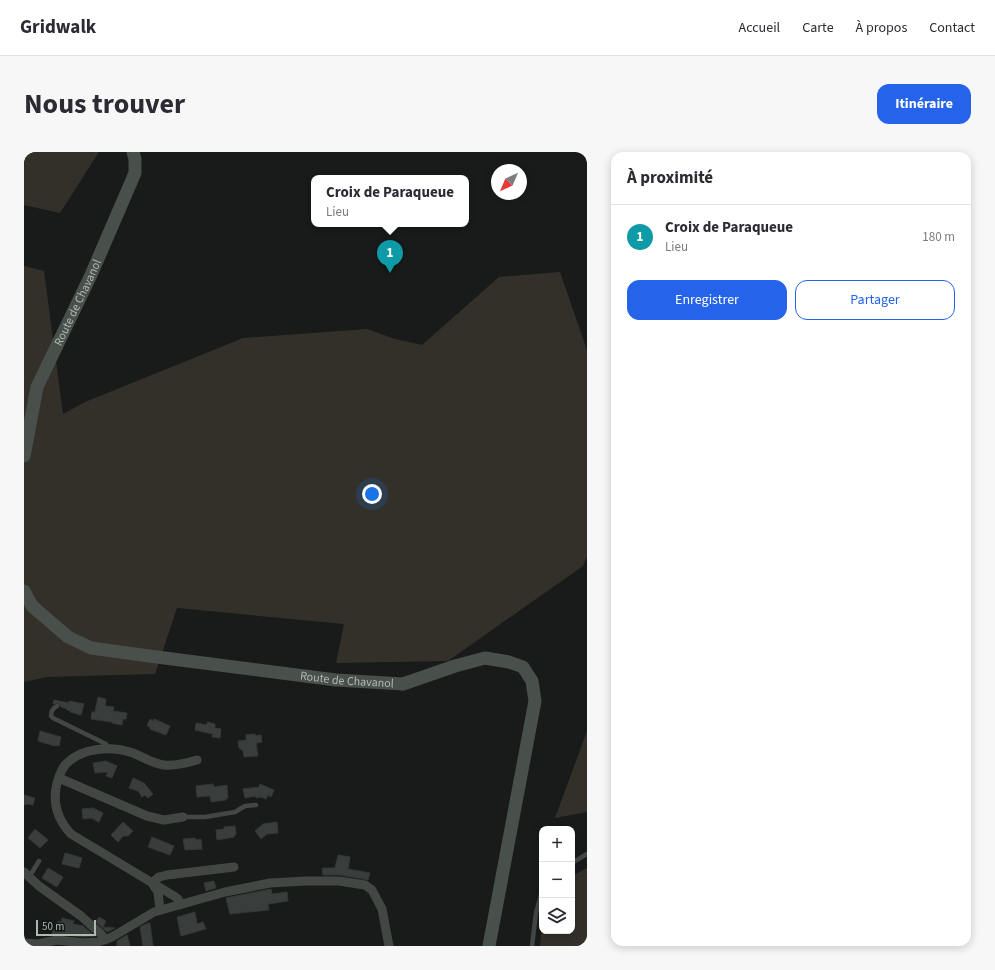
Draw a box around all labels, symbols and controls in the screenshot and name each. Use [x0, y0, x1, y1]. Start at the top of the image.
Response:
text: Gridwalk [20, 14, 96, 41]
text: Accueil [739, 18, 780, 38]
text: Carte [802, 18, 834, 38]
text: À propos [856, 18, 907, 38]
text: Contact [929, 18, 975, 38]
text: Nous trouver [24, 84, 185, 124]
button: Itinéraire [877, 84, 971, 124]
north arrow [491, 164, 527, 200]
text: À proximité [627, 166, 713, 190]
popup [311, 175, 469, 227]
text: Croix de Paraqueue [326, 182, 454, 203]
text: Lieu [326, 203, 349, 221]
text: Croix de Paraqueue [665, 217, 793, 238]
text: 1 [637, 228, 643, 246]
text: 180 m [922, 228, 955, 246]
text: Lieu [665, 238, 688, 256]
pin: 1 [377, 240, 403, 273]
street label: Route de Chavanol [50, 257, 106, 349]
button: Enregistrer [627, 280, 787, 320]
button: Partager [795, 280, 955, 320]
your location [362, 484, 382, 504]
street label: Route de Chavanol [299, 667, 394, 692]
map controls [539, 826, 575, 934]
button: + [539, 826, 575, 862]
button: − [539, 862, 575, 898]
button: layers [539, 898, 575, 934]
scale bar [36, 918, 96, 937]
text: 50 m [42, 919, 64, 934]

